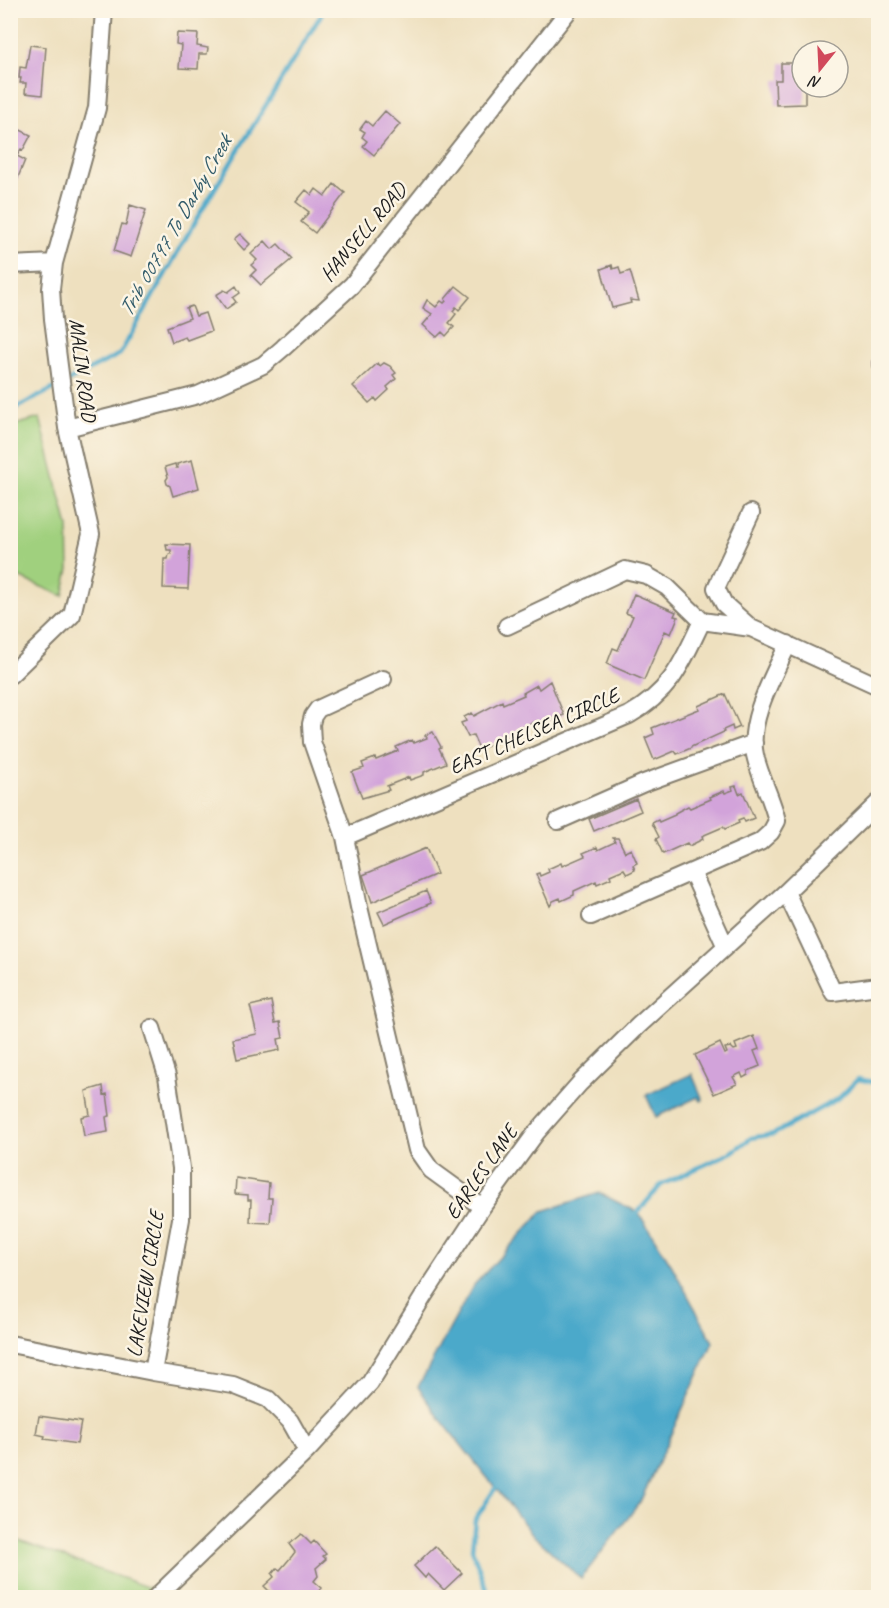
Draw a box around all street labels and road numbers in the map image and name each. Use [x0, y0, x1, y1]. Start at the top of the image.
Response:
street label: HANSELL ROAD [314, 176, 413, 287]
street label: MALIN ROAD [64, 317, 102, 425]
street label: EAST CHELSEA CIRCLE [445, 681, 625, 780]
street label: EARLES LANE [439, 1118, 524, 1224]
street label: LAKEVIEW CIRCLE [121, 1207, 170, 1359]

